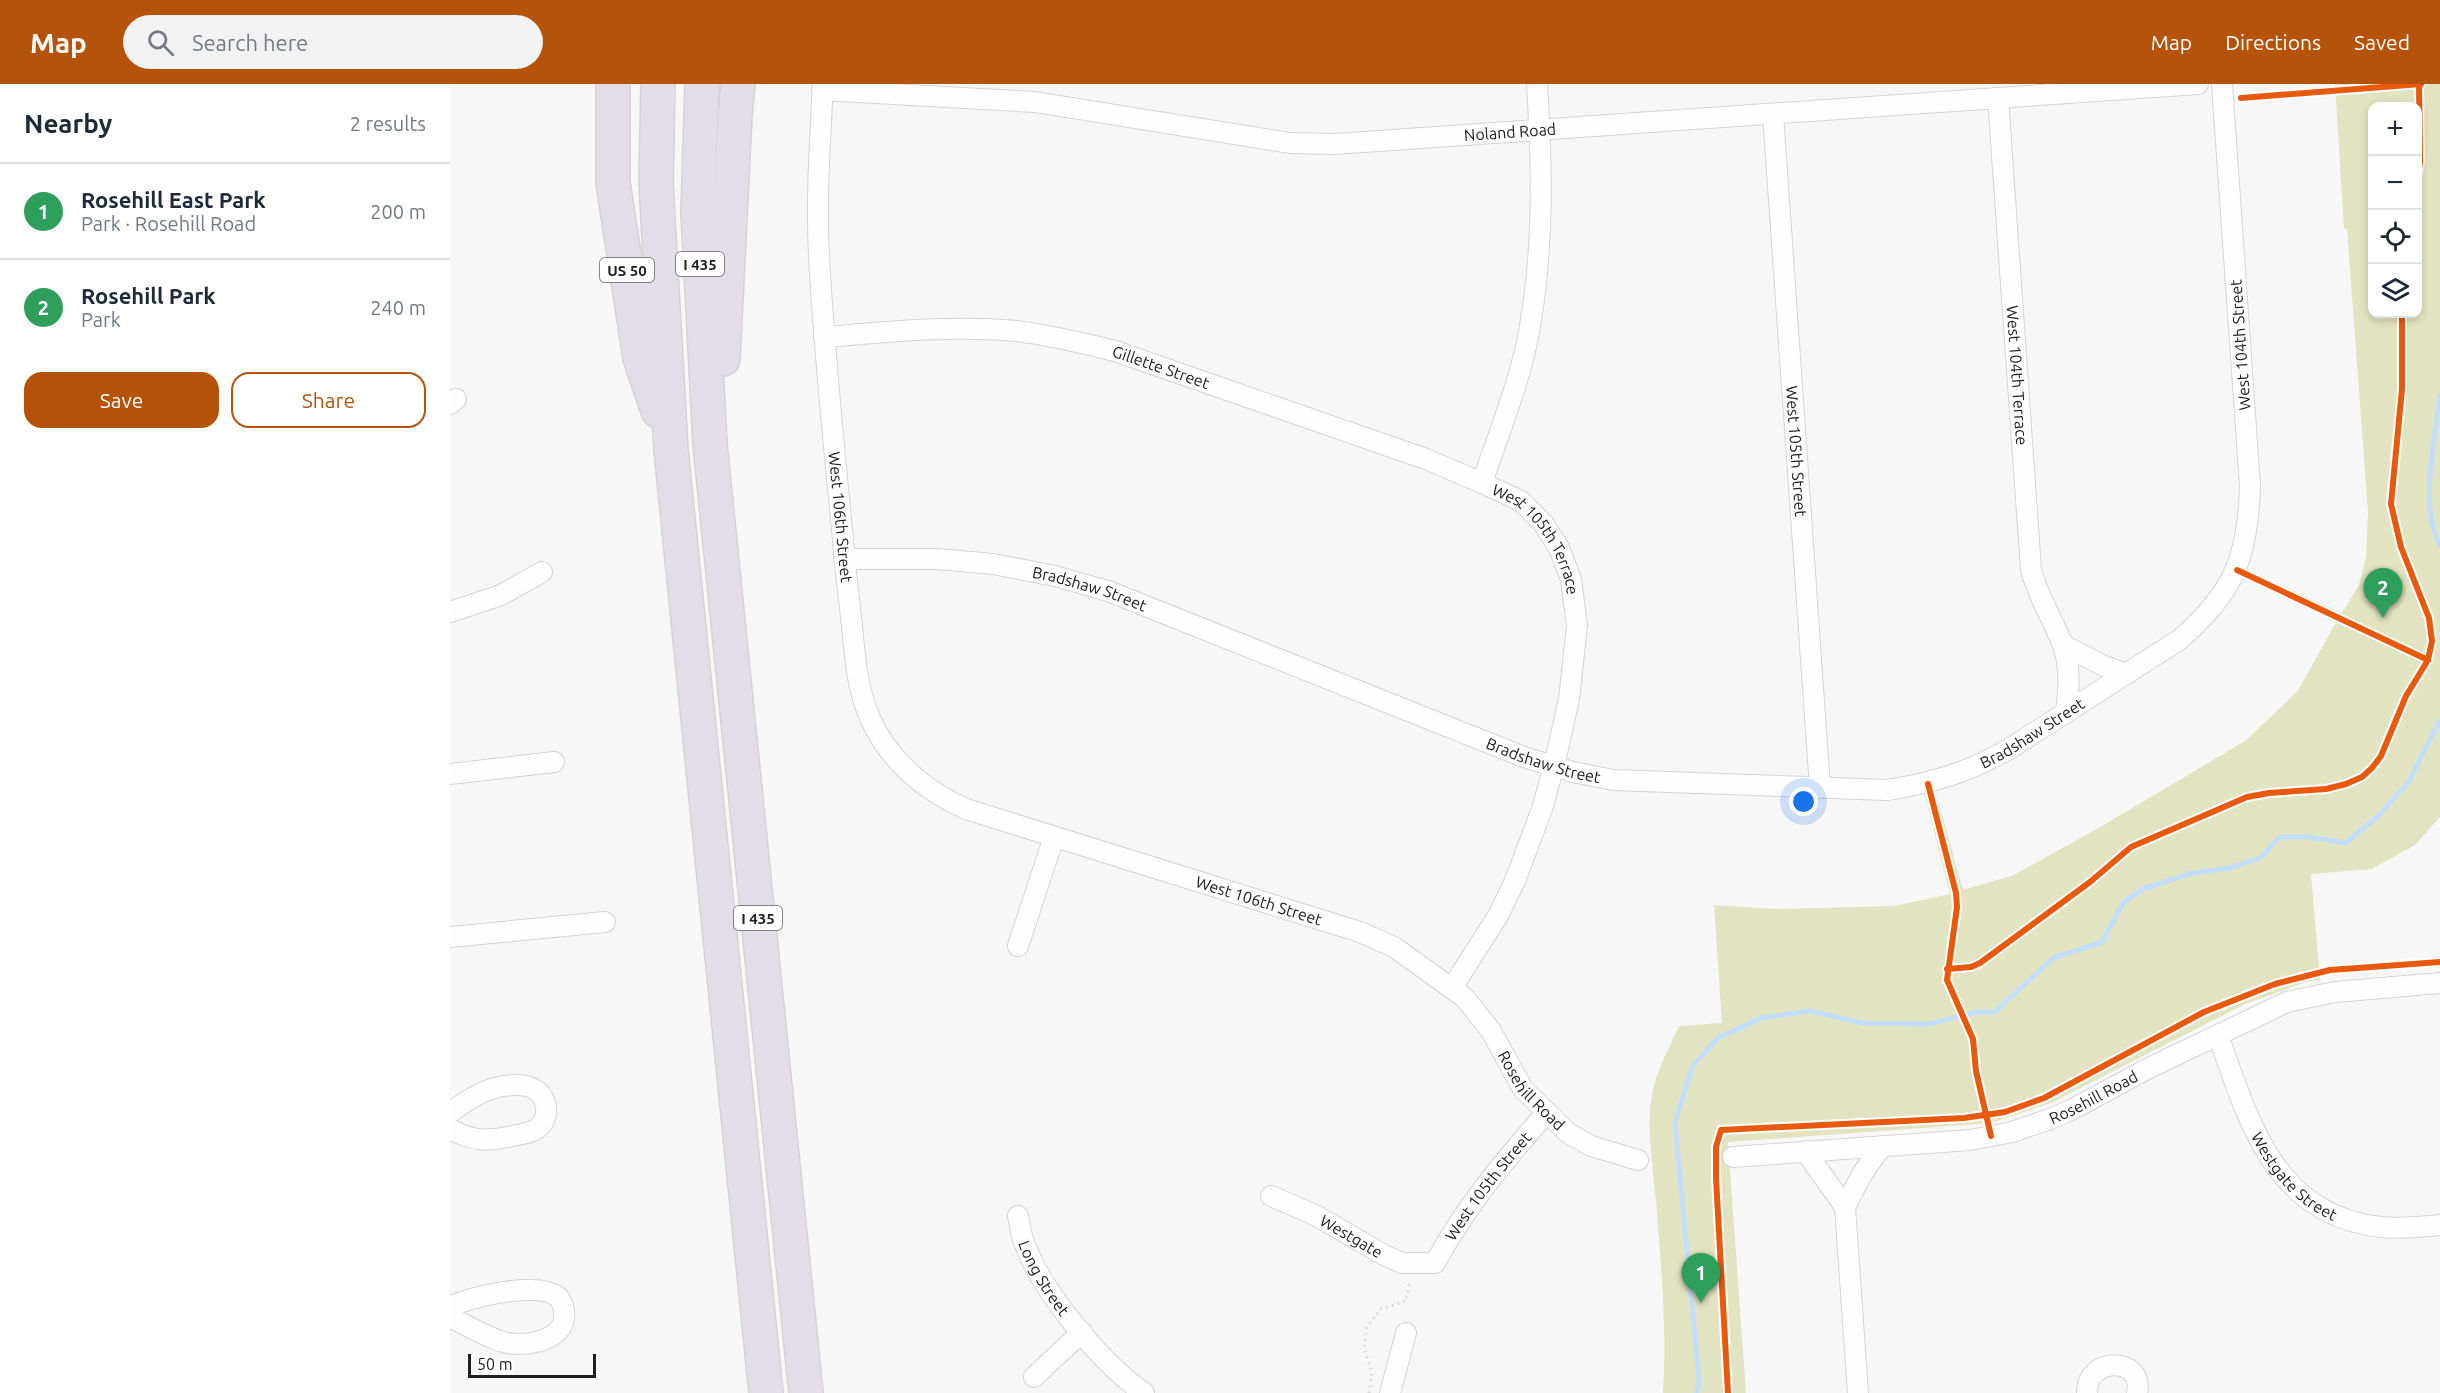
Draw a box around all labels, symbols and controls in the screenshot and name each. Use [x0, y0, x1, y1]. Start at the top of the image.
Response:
search box [123, 15, 543, 69]
icon: search [144, 26, 177, 59]
text: Map [30, 27, 87, 58]
text: Search here [192, 30, 308, 55]
text: Map [2151, 30, 2192, 54]
text: Directions [2225, 30, 2321, 54]
text: Saved [2354, 30, 2410, 54]
map controls [2368, 102, 2422, 318]
button: + [2368, 102, 2422, 156]
text: Nearby [24, 109, 112, 138]
text: 2 results [350, 112, 426, 135]
street label: Noland Road [1463, 120, 1557, 144]
button: − [2368, 156, 2422, 210]
text: Rosehill East Park [81, 187, 266, 212]
text: 1 [38, 200, 49, 223]
text: 200 m [370, 200, 426, 223]
button: locate [2368, 210, 2422, 264]
text: Park · Rosehill Road [81, 212, 256, 235]
road number: I 435 [676, 252, 724, 276]
road number: US 50 [600, 258, 654, 282]
button: layers [2368, 264, 2422, 318]
street label: West 104th Street [2226, 278, 2254, 411]
text: Rosehill Park [81, 283, 216, 308]
text: 2 [38, 296, 49, 319]
text: 240 m [370, 296, 426, 319]
street label: West 104th Terrace [2004, 305, 2031, 446]
text: Park [81, 308, 121, 331]
street label: Gillette Street [1110, 342, 1212, 392]
button: Save [24, 372, 219, 428]
button: Share [231, 372, 426, 428]
street label: West 105th Street [1783, 385, 1810, 518]
street label: West 106th Street [826, 451, 856, 584]
street label: West 105th Terrace [1489, 480, 1582, 596]
street label: Bradshaw Street [1031, 563, 1150, 615]
pin: 2 [2364, 568, 2402, 618]
street label: Bradshaw Street [1977, 694, 2088, 772]
street label: Bradshaw Street [1484, 734, 1603, 786]
your location [1789, 787, 1818, 816]
street label: West 106th Street [1194, 872, 1325, 929]
road number: I 435 [734, 906, 782, 930]
street label: Rosehill Road [1495, 1048, 1568, 1134]
street label: Rosehill Road [2046, 1067, 2141, 1127]
street label: West 105th Street [1441, 1128, 1535, 1244]
street label: Westgate Street [2248, 1129, 2340, 1224]
street label: Westgate [1317, 1211, 1386, 1261]
street label: Long Street [1015, 1238, 1073, 1320]
pin: 1 [1682, 1254, 1720, 1303]
scale bar [468, 1351, 596, 1378]
text: 50 m [477, 1355, 513, 1373]

